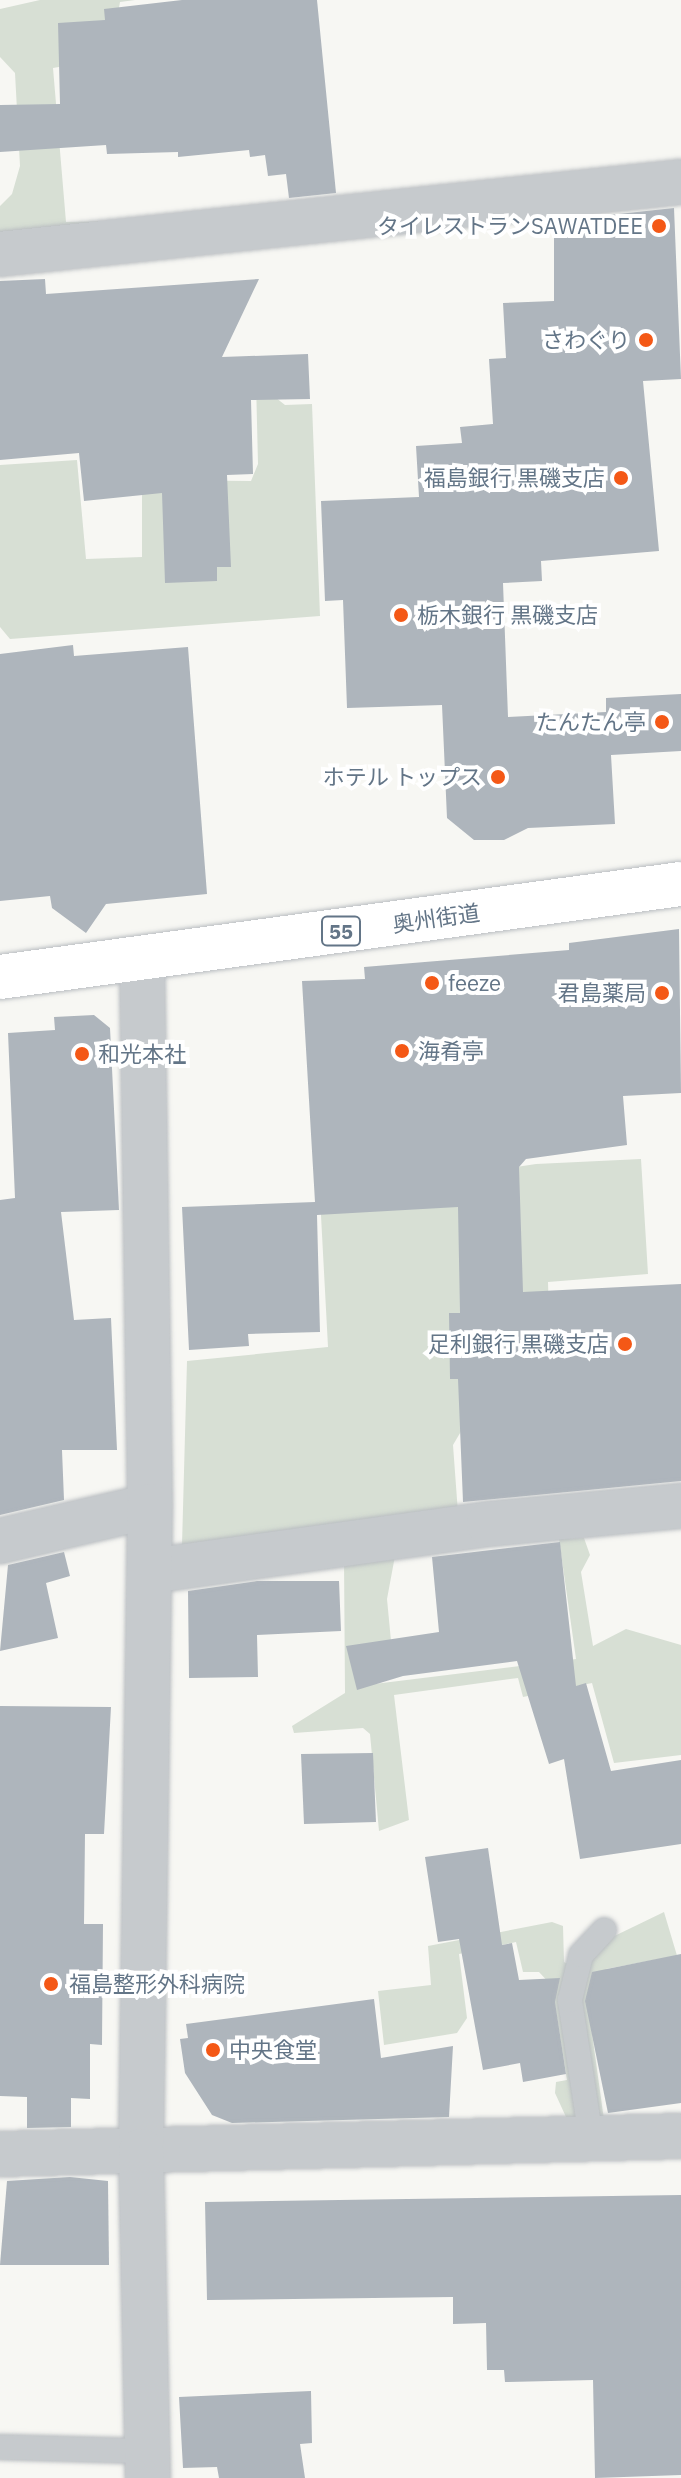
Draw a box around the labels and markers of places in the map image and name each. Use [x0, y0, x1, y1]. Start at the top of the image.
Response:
place label: タイレストランSAWATDEE [377, 213, 643, 239]
marker: タイレストランSAWATDEE [650, 217, 668, 235]
place label: さわぐり [542, 327, 630, 353]
marker: さわぐり [637, 331, 655, 349]
place label: 福島銀行 黒磯支店 [424, 465, 605, 491]
marker: 福島銀行 黒磯支店 [612, 469, 630, 487]
place label: 栃木銀行 黒磯支店 [417, 602, 598, 628]
marker: 栃木銀行 黒磯支店 [392, 606, 410, 624]
place label: たんたん亭 [536, 709, 646, 735]
marker: たんたん亭 [653, 713, 671, 731]
place label: ホテル トップス [323, 764, 482, 790]
marker: ホテル トップス [489, 768, 507, 786]
place label: feeze [448, 970, 501, 996]
marker: feeze [423, 974, 441, 992]
place label: 君島薬局 [558, 980, 646, 1006]
marker: 君島薬局 [653, 984, 671, 1002]
place label: 海肴亭 [418, 1038, 484, 1064]
place label: 和光本社 [98, 1041, 186, 1067]
marker: 海肴亭 [393, 1042, 411, 1060]
marker: 和光本社 [73, 1045, 91, 1063]
place label: 足利銀行 黒磯支店 [428, 1331, 609, 1357]
marker: 足利銀行 黒磯支店 [616, 1335, 634, 1353]
place label: 福島整形外科病院 [69, 1971, 245, 1997]
marker: 福島整形外科病院 [40, 1973, 62, 1995]
place label: 中央食堂 [229, 2037, 317, 2063]
marker: 中央食堂 [204, 2041, 222, 2059]

